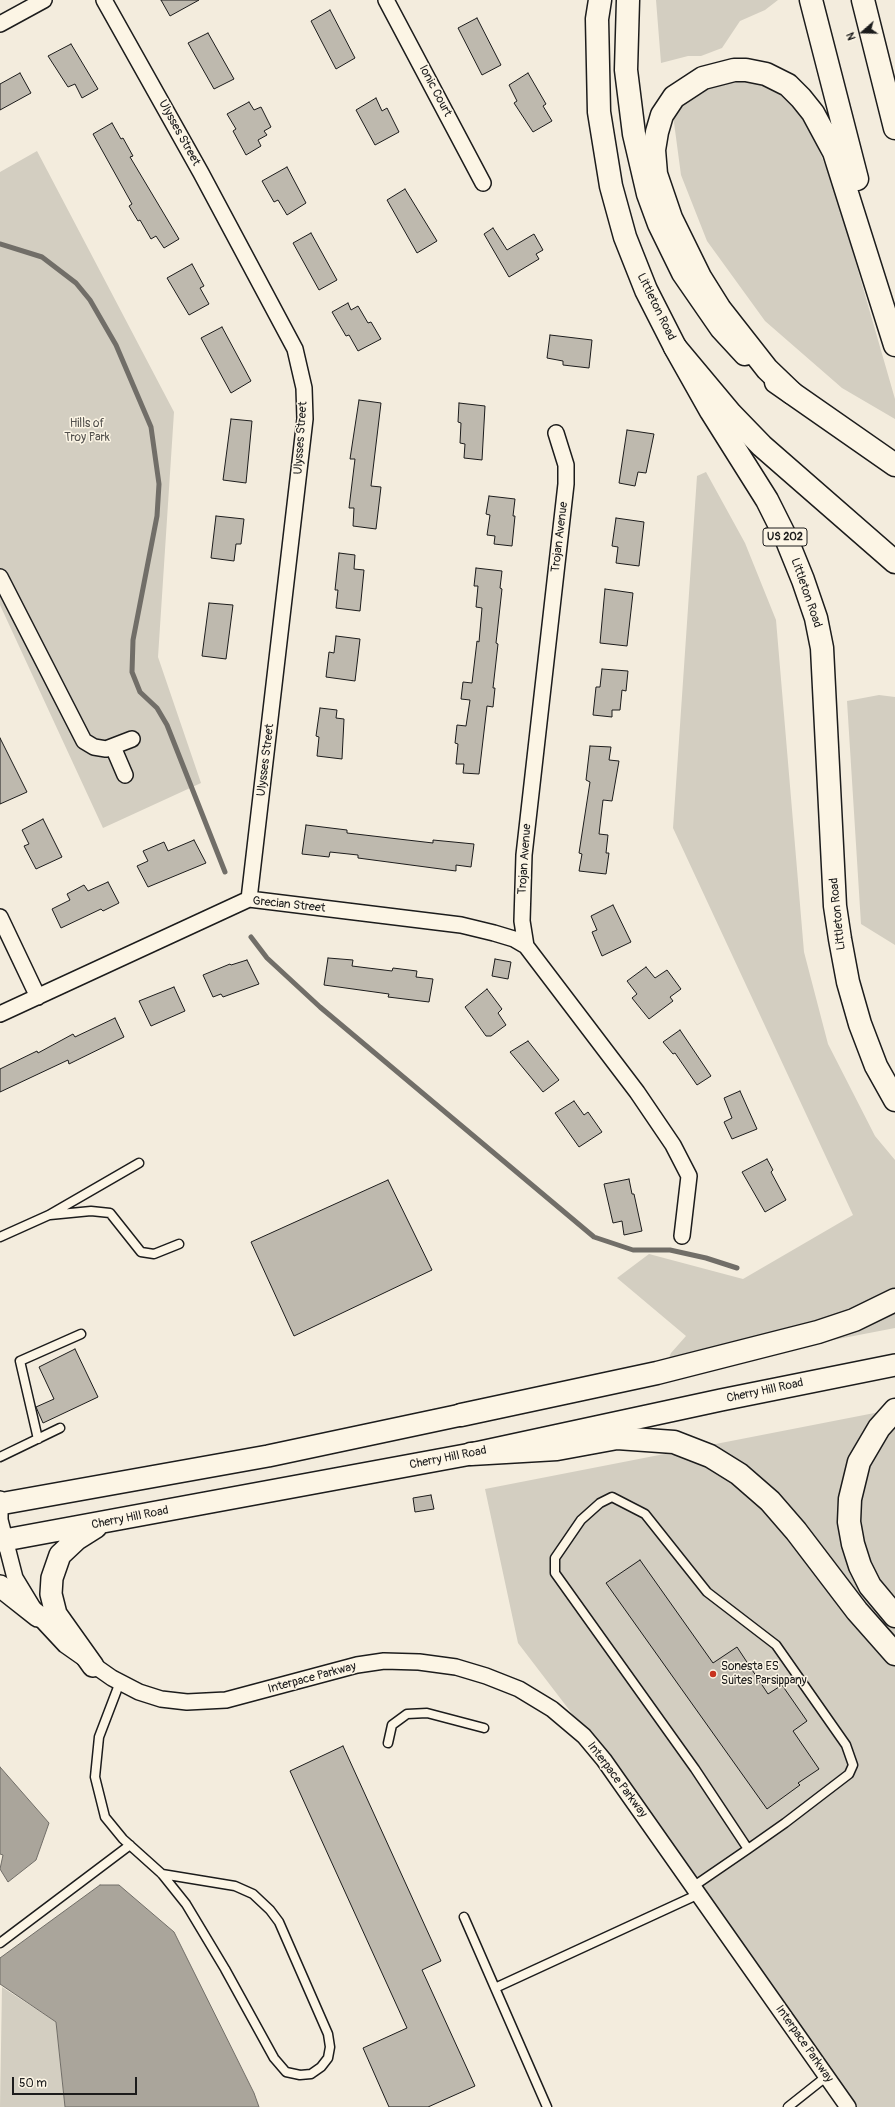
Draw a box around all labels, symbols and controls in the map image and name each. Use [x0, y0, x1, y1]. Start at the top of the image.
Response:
north arrow [843, 12, 883, 52]
text: N [844, 31, 859, 42]
street label: Ionic Court [415, 63, 455, 119]
street label: Ulysses Street [155, 98, 203, 168]
street label: Littleton Road [634, 271, 678, 343]
street label: Ulysses Street [291, 401, 311, 475]
park label: Hills of Troy Park [64, 417, 110, 445]
street label: Trojan Avenue [549, 501, 571, 573]
road number: US 202 [763, 528, 807, 546]
street label: Littleton Road [787, 556, 825, 630]
street label: Ulysses Street [254, 723, 278, 797]
street label: Trojan Avenue [515, 823, 535, 895]
street label: Littleton Road [827, 877, 849, 951]
street label: Grecian Street [252, 894, 326, 916]
street label: Cherry Hill Road [725, 1376, 805, 1406]
street label: Cherry Hill Road [408, 1443, 488, 1473]
street label: Cherry Hill Road [90, 1503, 170, 1533]
street label: Interpace Parkway [266, 1659, 358, 1697]
place label: Sonesta ES Suites Parsippany [721, 1660, 807, 1688]
marker: Sonesta ES Suites Parsippany [708, 1669, 718, 1679]
street label: Interpace Parkway [584, 1739, 650, 1821]
street label: Interpace Parkway [772, 2003, 836, 2085]
scale bar [14, 2069, 139, 2095]
text: 50 m [19, 2076, 47, 2091]

